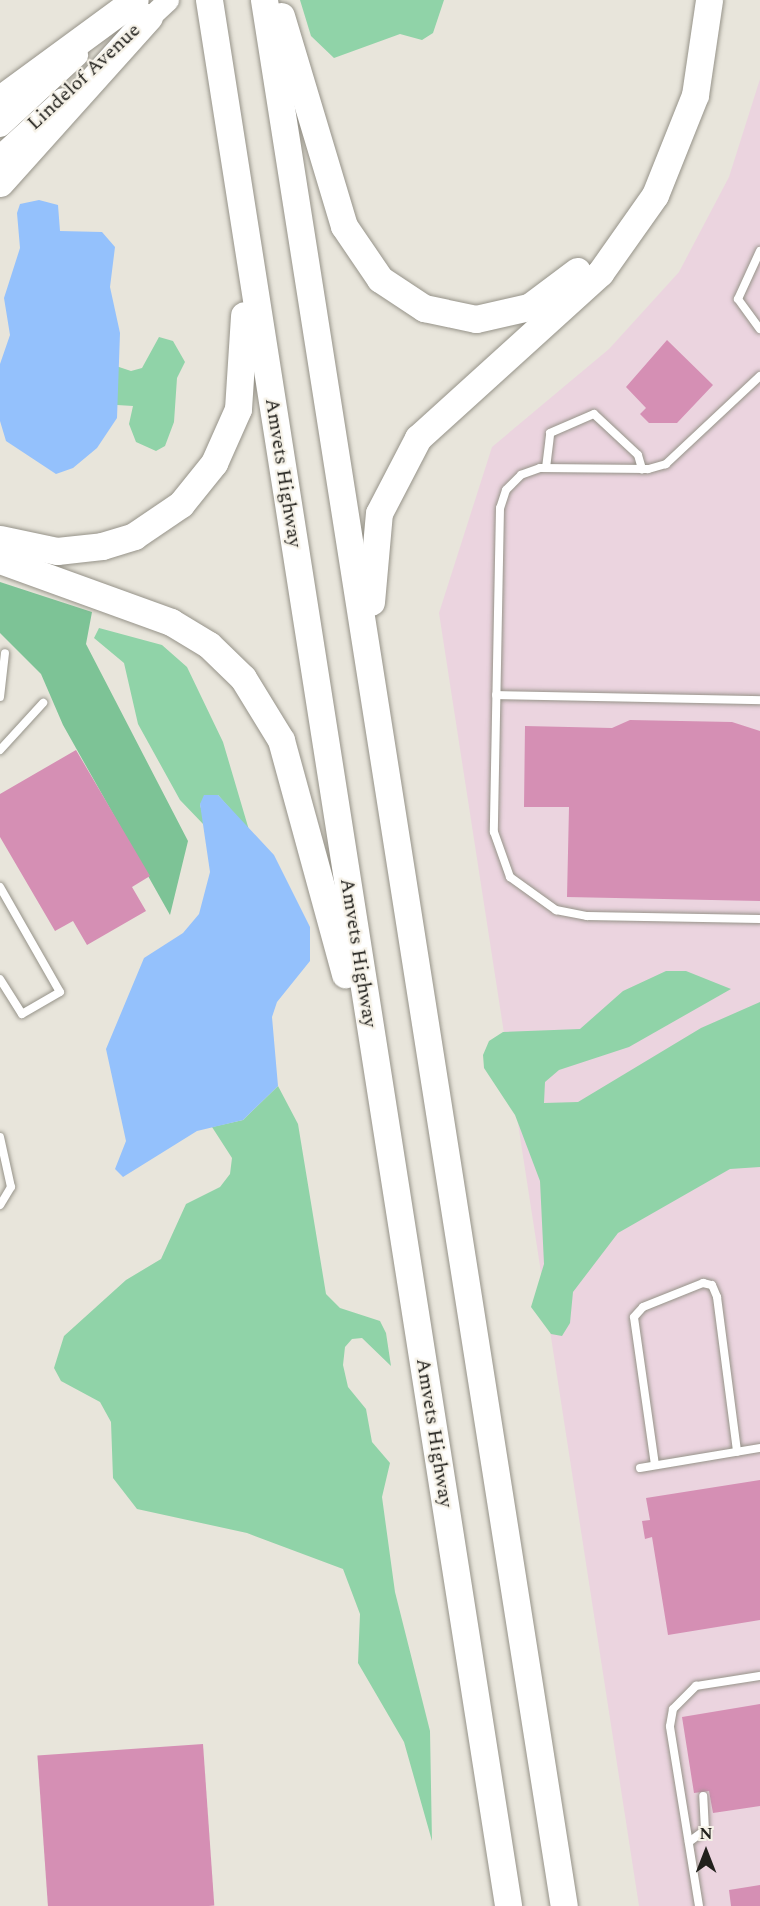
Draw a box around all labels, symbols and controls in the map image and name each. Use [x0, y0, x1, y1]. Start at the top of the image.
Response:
street label: Lindelof Avenue [22, 18, 146, 136]
street label: Amvets Highway [259, 397, 307, 549]
street label: Amvets Highway [334, 877, 382, 1029]
street label: Amvets Highway [410, 1357, 458, 1509]
north arrow [676, 1822, 736, 1882]
text: N [699, 1822, 713, 1846]

